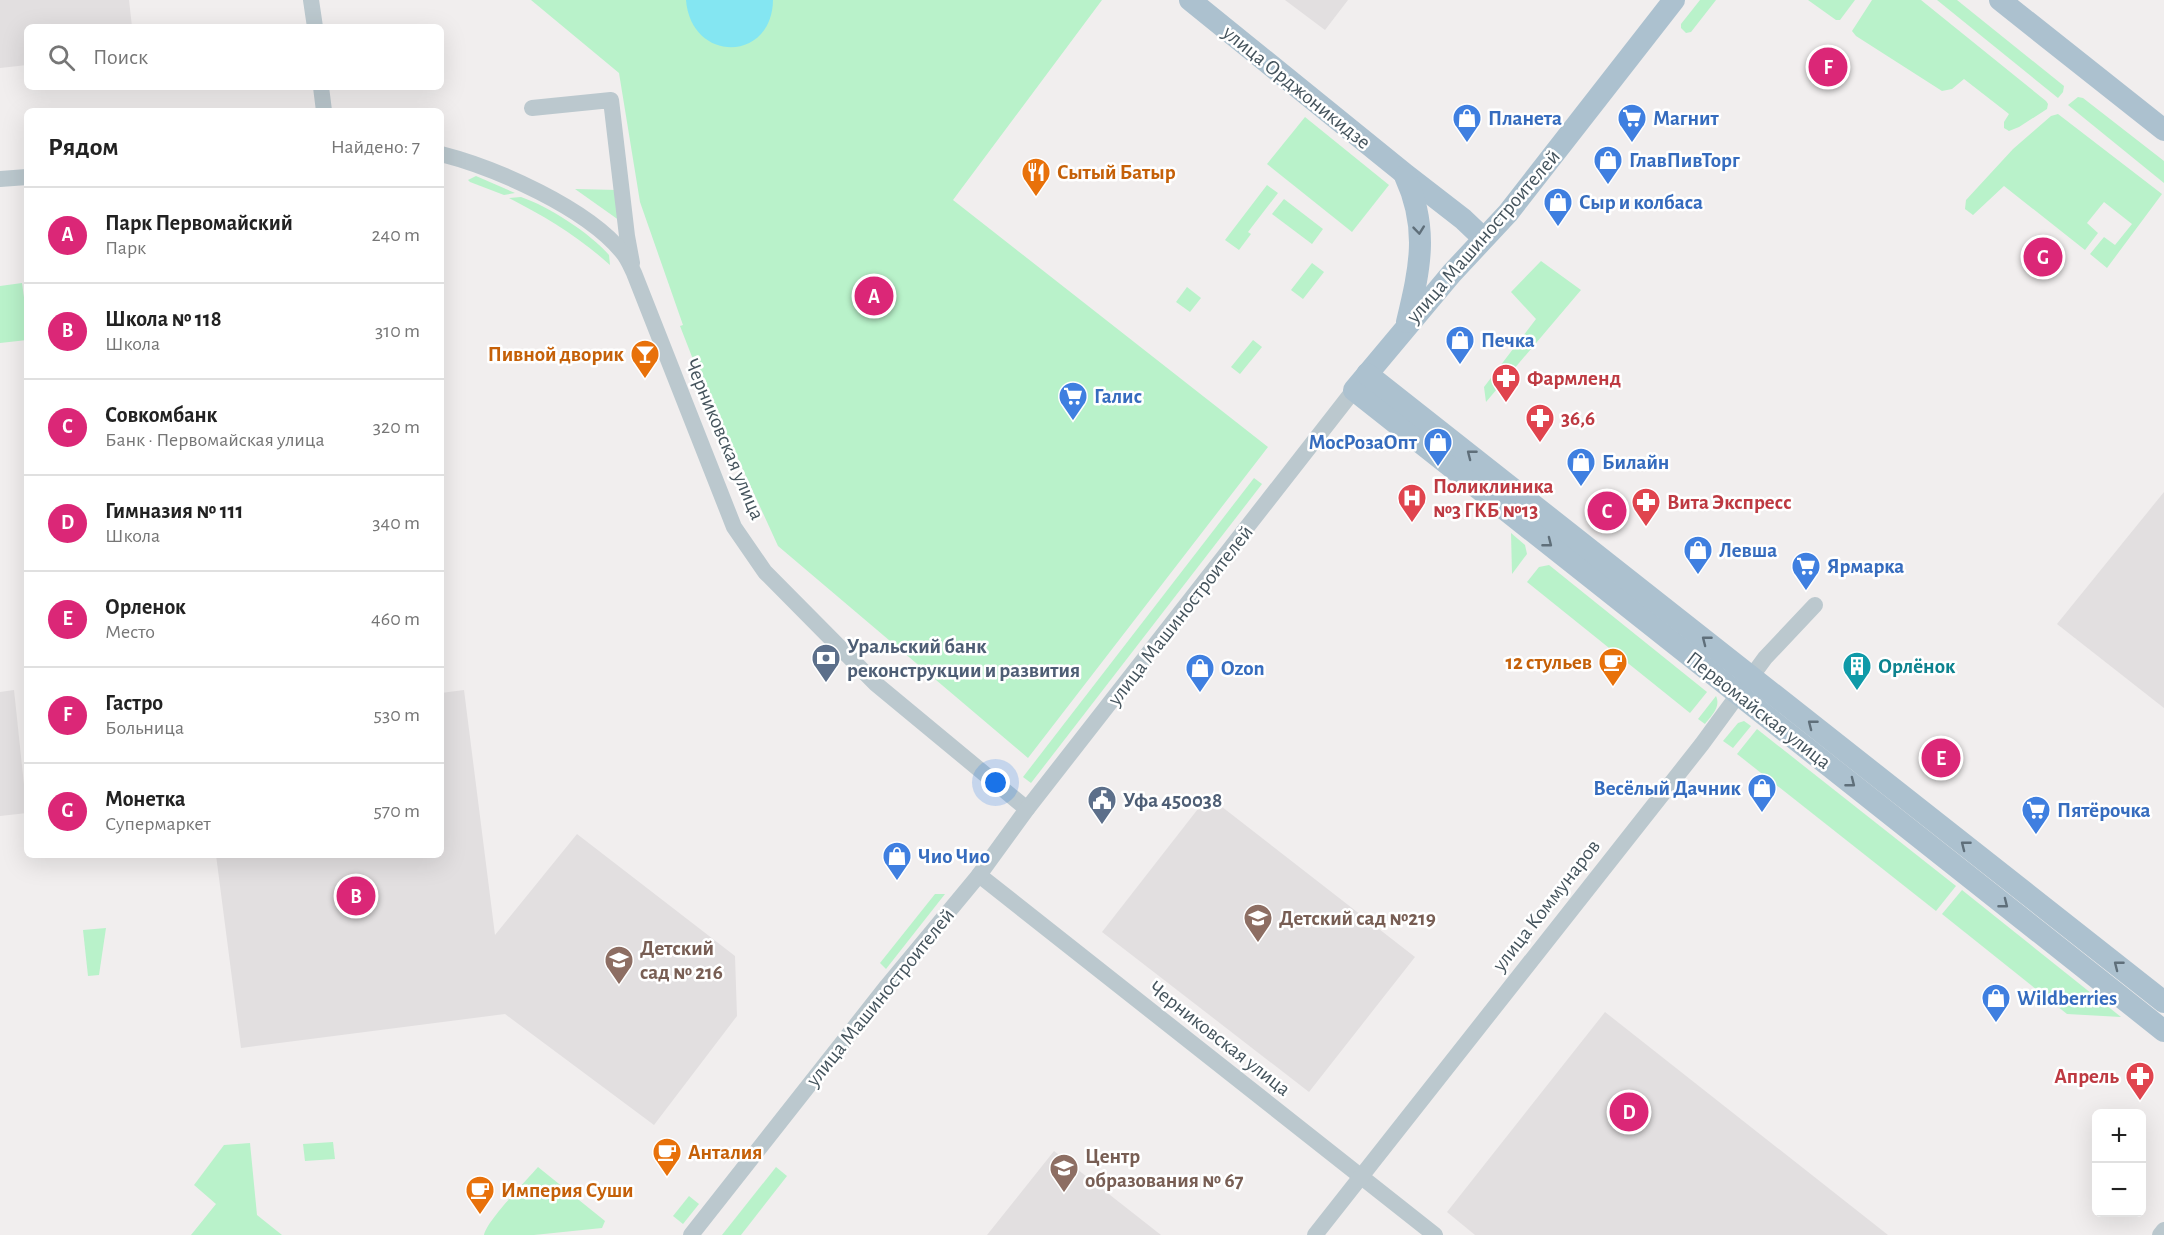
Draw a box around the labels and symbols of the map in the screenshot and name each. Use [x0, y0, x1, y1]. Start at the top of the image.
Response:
street label: улица Орджоникидзе [1218, 21, 1374, 153]
pin: F [1808, 44, 1848, 90]
shop icon: Планета [1451, 102, 1483, 144]
supermarket icon: Магнит [1616, 102, 1648, 144]
place label: Планета [1488, 108, 1562, 129]
place label: Магнит [1653, 108, 1719, 129]
shop icon: ГлавПивТорг [1592, 144, 1624, 186]
street label: улица Машиностроителей [1402, 146, 1564, 328]
place label: ГлавПивТорг [1629, 150, 1740, 171]
restaurant icon: Сытый Батыр [1020, 156, 1052, 198]
place label: Сытый Батыр [1057, 162, 1176, 183]
shop icon: Сыр и колбаса [1542, 186, 1574, 228]
place label: Сыр и колбаса [1579, 192, 1703, 213]
one-way arrow [1412, 226, 1425, 235]
pin: G [2024, 234, 2062, 280]
pin: A [854, 274, 894, 318]
shop icon: Печка [1444, 324, 1476, 366]
place label: Печка [1481, 330, 1535, 351]
bar icon: Пивной дворик [629, 338, 661, 380]
place label: Пивной дворик [488, 344, 625, 365]
street label: Черниковская улица [681, 355, 768, 523]
pharmacy icon: Фармленд [1490, 362, 1522, 404]
place label: Фармленд [1527, 368, 1621, 389]
supermarket icon: Галис [1057, 380, 1089, 422]
place label: Галис [1094, 386, 1142, 407]
pharmacy icon: 36,6 [1524, 402, 1556, 444]
place label: 36,6 [1561, 408, 1595, 429]
shop icon: МосРозаОпт [1422, 426, 1454, 468]
place label: МосРозаОпт [1308, 432, 1418, 453]
shop icon: Билайн [1565, 446, 1597, 488]
one-way arrow [1466, 451, 1477, 462]
place label: Билайн [1602, 452, 1669, 473]
place label: Поликлиника №3 ГКБ №13 [1433, 476, 1554, 521]
hospital icon: Поликлиника №3 ГКБ №13 [1396, 482, 1428, 524]
pharmacy icon: Вита Экспресс [1630, 486, 1662, 528]
pin: C [1588, 488, 1626, 534]
place label: Вита Экспресс [1667, 492, 1792, 513]
street label: улица Машиностроителей [1103, 521, 1257, 710]
shop icon: Левша [1682, 534, 1714, 576]
one-way arrow [1541, 536, 1552, 547]
place label: Левша [1719, 540, 1777, 561]
supermarket icon: Ярмарка [1790, 550, 1822, 592]
place label: Ярмарка [1827, 556, 1904, 577]
place label: Уральский банк реконструкции и развития [847, 636, 1080, 681]
one-way arrow [1702, 637, 1713, 648]
bank icon: Уральский банк реконструкции и развития [810, 642, 842, 684]
cafe icon: 12 стульев [1597, 646, 1629, 688]
street label: Первомайская улица [1683, 648, 1835, 773]
building icon: Орлёнок [1841, 650, 1873, 692]
shop icon: Ozon [1184, 652, 1216, 694]
place label: 12 стульев [1506, 652, 1592, 673]
place label: Орлёнок [1878, 656, 1956, 677]
place label: Ozon [1221, 658, 1265, 679]
one-way arrow [1807, 721, 1818, 732]
pin: E [1922, 736, 1960, 780]
your location [981, 768, 1010, 797]
shop icon: Весёлый Дачник [1746, 772, 1778, 814]
one-way arrow [1845, 776, 1856, 787]
place label: Весёлый Дачник [1593, 778, 1742, 799]
public building icon: Уфа 450038 [1086, 784, 1118, 826]
place label: Уфа 450038 [1123, 790, 1222, 811]
supermarket icon: Пятёрочка [2020, 794, 2052, 836]
place label: Пятёрочка [2057, 800, 2151, 821]
street label: улица Коммунаров [1488, 836, 1604, 976]
shop icon: Чио Чио [881, 840, 913, 882]
one-way arrow [1961, 841, 1972, 852]
place label: Чио Чио [918, 846, 990, 867]
pin: B [336, 874, 376, 918]
one-way arrow [1997, 897, 2008, 908]
school or university icon: Детский сад №219 [1242, 902, 1274, 944]
street label: улица Машиностроителей [802, 904, 958, 1091]
place label: Детский сад №219 [1279, 908, 1436, 929]
place label: Детский сад № 216 [640, 938, 723, 983]
school or university icon: Детский сад № 216 [603, 944, 635, 986]
one-way arrow [2114, 962, 2125, 973]
street label: Черниковская улица [1145, 977, 1295, 1100]
shop icon: Wildberries [1980, 982, 2012, 1024]
place label: Wildberries [2017, 988, 2117, 1009]
pharmacy icon: Апрель [2124, 1060, 2156, 1102]
place label: Апрель [2054, 1066, 2119, 1087]
pin: D [1610, 1090, 1648, 1134]
cafe icon: Анталия [651, 1136, 683, 1178]
place label: Анталия [688, 1142, 762, 1163]
place label: Центр образования № 67 [1085, 1146, 1244, 1191]
school or university icon: Центр образования № 67 [1048, 1152, 1080, 1194]
cafe icon: Империя Суши [464, 1174, 496, 1216]
place label: Империя Суши [501, 1180, 634, 1201]

